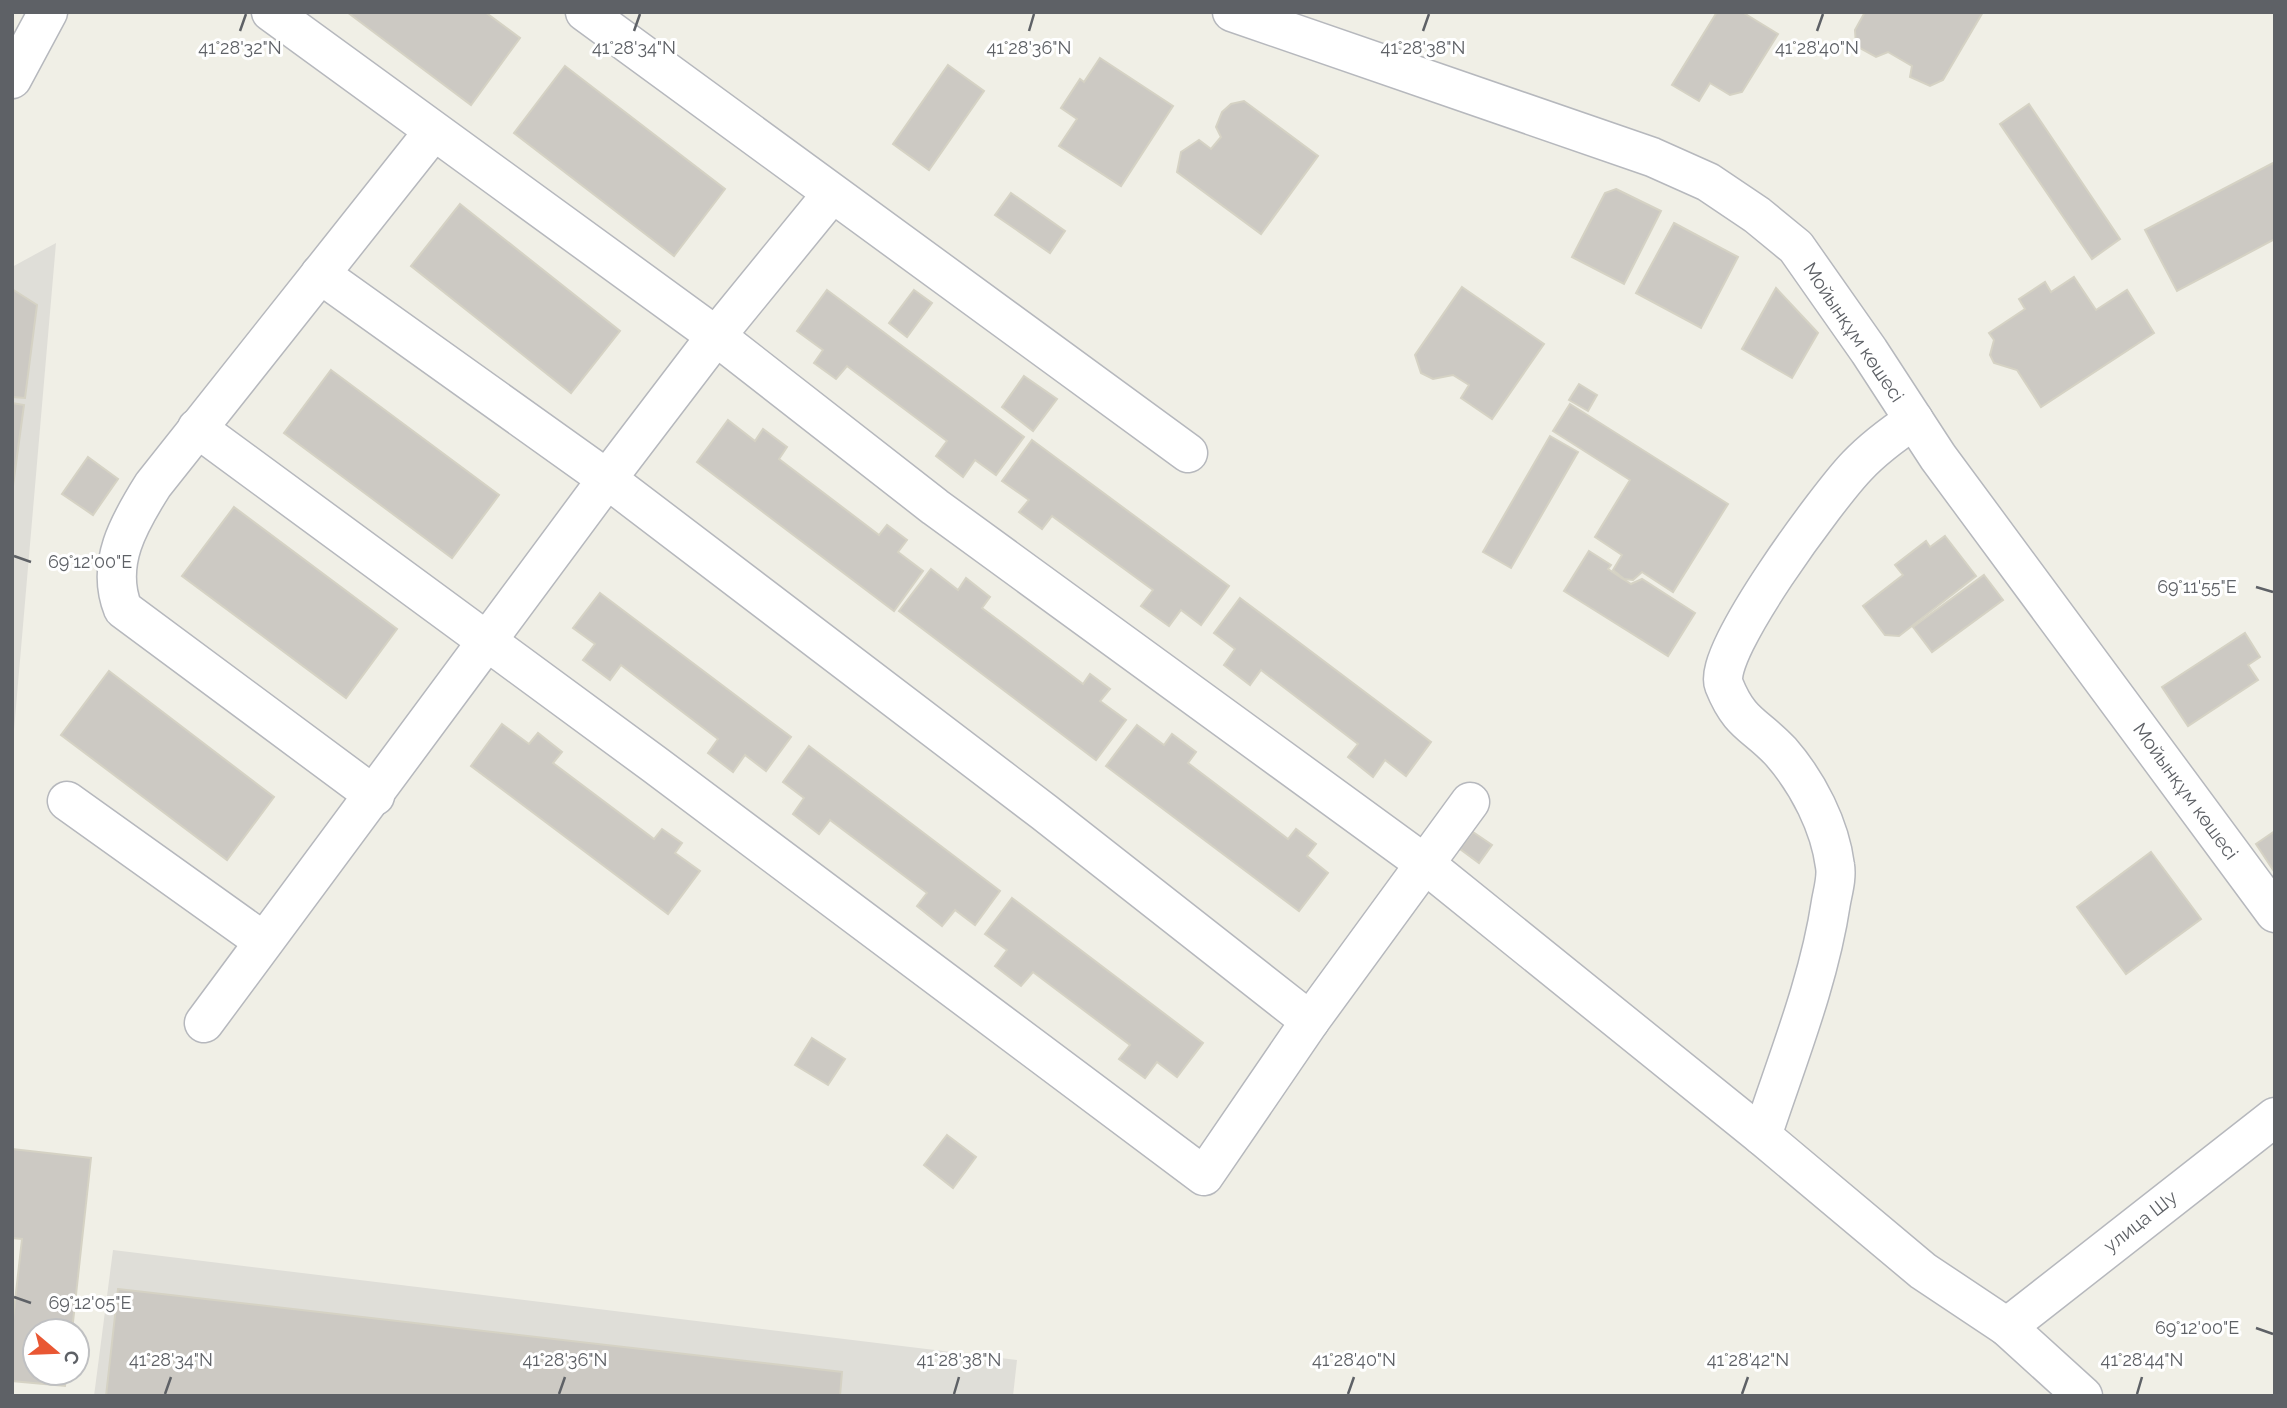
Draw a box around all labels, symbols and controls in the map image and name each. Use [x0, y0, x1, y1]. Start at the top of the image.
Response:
text: 41°28'32"N [198, 37, 282, 58]
text: 41°28'34"N [592, 37, 676, 58]
text: 41°28'36"N [987, 37, 1071, 58]
text: 41°28'38"N [1381, 37, 1465, 58]
text: 41°28'40"N [1775, 37, 1859, 58]
street label: Мойынқұм көшесі [1799, 258, 1909, 406]
text: 69°12'00"E [48, 551, 132, 572]
text: 69°11'55"E [2157, 576, 2237, 597]
street label: Мойынқұм көшесі [2129, 718, 2243, 864]
street label: улица Шу [2099, 1186, 2181, 1256]
text: 69°12'05"E [48, 1292, 132, 1313]
north arrow [21, 1317, 91, 1387]
text: 69°12'00"E [2155, 1317, 2239, 1338]
text: С [60, 1348, 85, 1367]
text: 41°28'34"N [129, 1349, 213, 1370]
text: 41°28'36"N [523, 1349, 607, 1370]
text: 41°28'38"N [917, 1349, 1001, 1370]
text: 41°28'40"N [1312, 1349, 1396, 1370]
text: 41°28'42"N [1707, 1349, 1789, 1370]
text: 41°28'44"N [2101, 1349, 2183, 1370]

